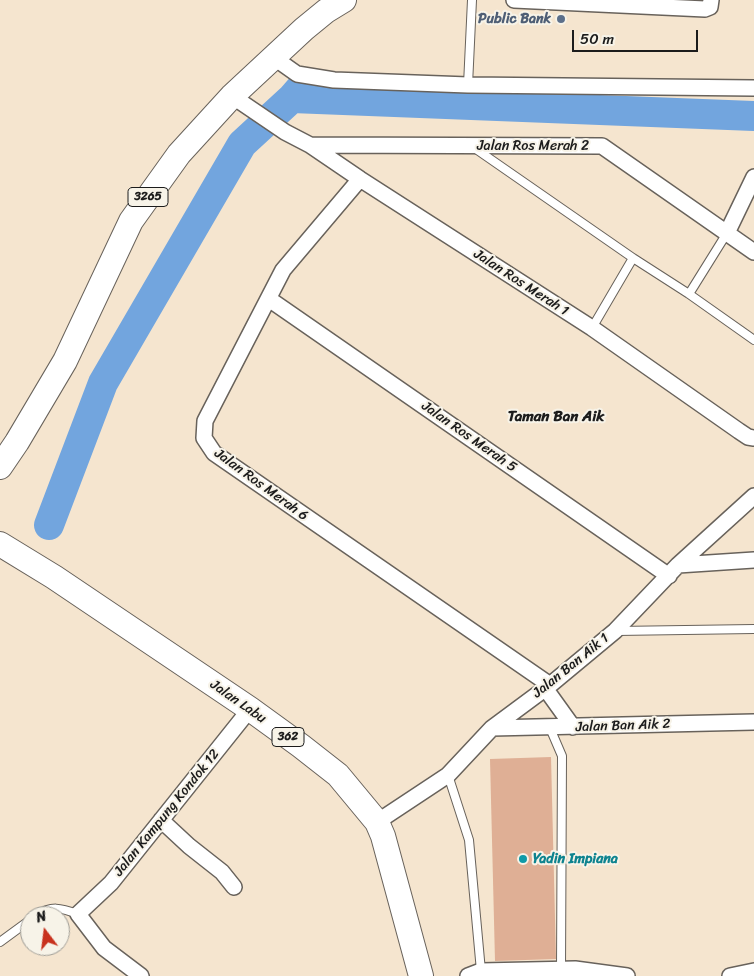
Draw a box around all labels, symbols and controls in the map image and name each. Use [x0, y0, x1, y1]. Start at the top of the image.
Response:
place label: Public Bank [478, 11, 551, 27]
marker: Public Bank [555, 13, 567, 25]
scale bar [574, 20, 700, 52]
text: 50 m [580, 26, 614, 52]
street label: Jalan Ros Merah 2 [477, 138, 589, 154]
road number: 3265 [128, 188, 168, 206]
street label: Jalan Ros Merah 1 [470, 246, 572, 320]
street label: Jalan Ros Merah 5 [418, 398, 520, 476]
district label: Taman Ban Aik [508, 408, 604, 426]
street label: Jalan Ros Merah 6 [211, 445, 311, 525]
street label: Jalan Ban Aik 1 [530, 630, 612, 702]
street label: Jalan Labu [207, 677, 269, 727]
street label: Jalan Ban Aik 2 [575, 716, 671, 736]
road number: 362 [272, 728, 304, 746]
street label: Jalan Kampung Kondok 12 [111, 746, 223, 880]
place label: Yadin Impiana [533, 851, 618, 867]
marker: Yadin Impiana [517, 853, 529, 865]
text: N [33, 904, 49, 930]
north arrow [20, 906, 70, 956]

